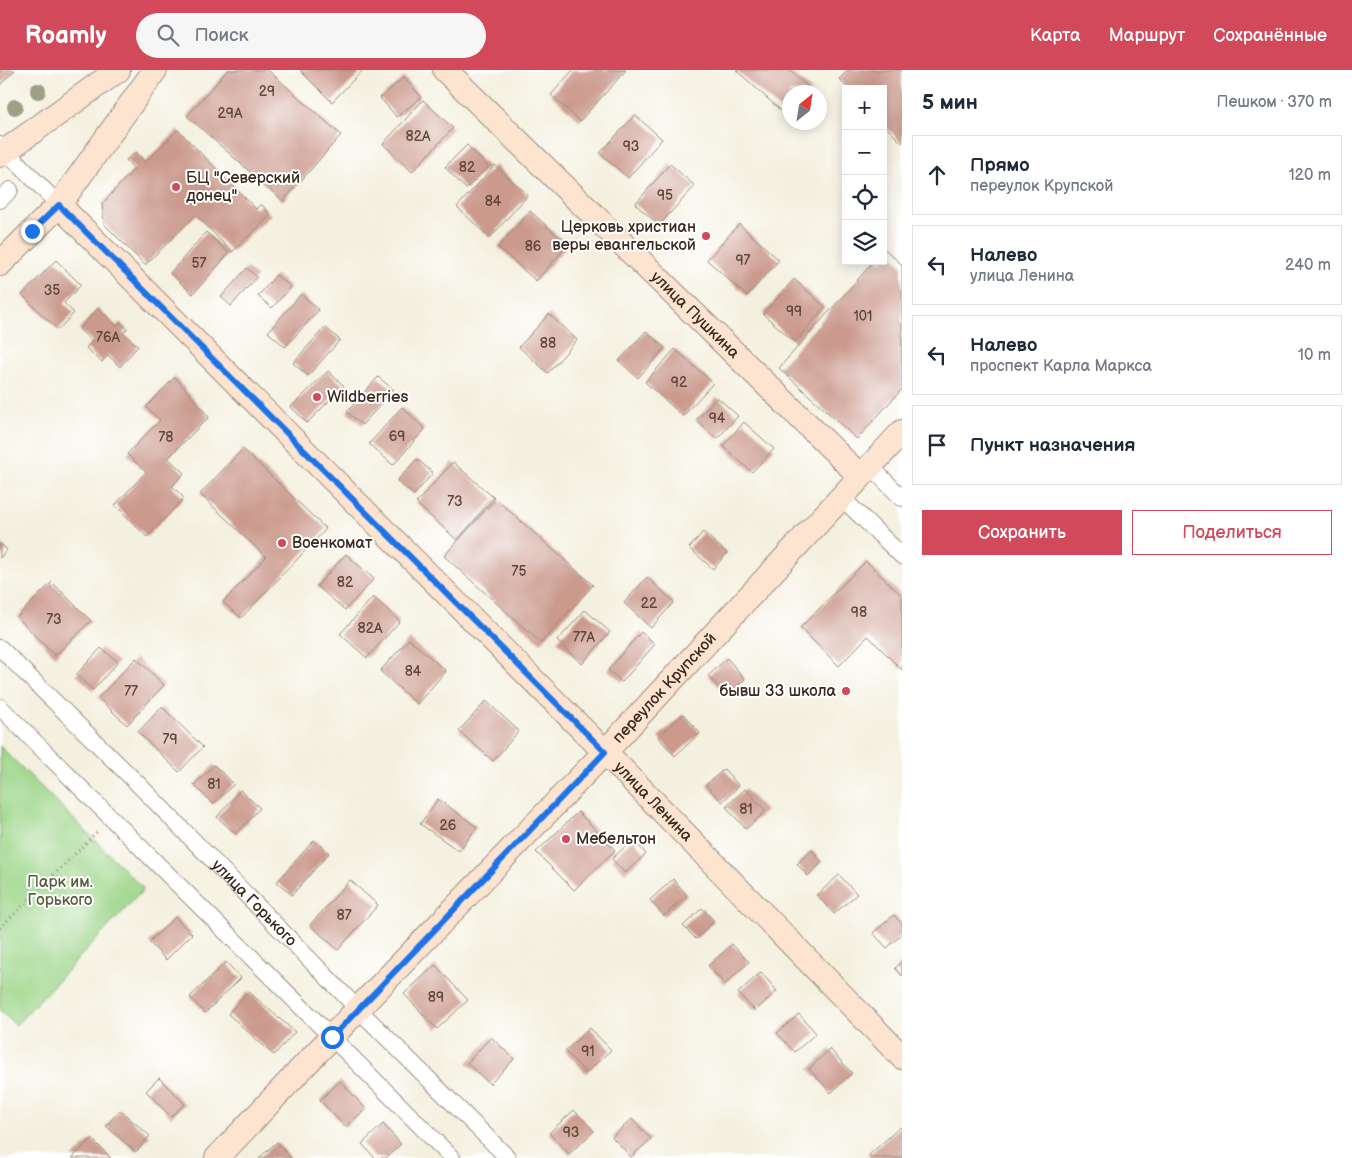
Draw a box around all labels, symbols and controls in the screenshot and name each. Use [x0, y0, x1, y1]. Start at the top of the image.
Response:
search box [136, 13, 486, 58]
text: Roamly [25, 21, 106, 50]
icon: search [154, 21, 182, 49]
text: Поиск [194, 24, 249, 47]
text: Карта [1030, 25, 1081, 46]
text: Маршрут [1109, 25, 1185, 46]
text: Сохранённые [1213, 25, 1327, 46]
house number: 29 [259, 83, 275, 100]
north arrow [782, 85, 827, 130]
map controls [842, 85, 887, 265]
button: + [842, 85, 887, 130]
text: 5 мин [922, 90, 978, 115]
text: Пешком · 370 m [1217, 93, 1332, 112]
house number: 29А [218, 105, 243, 122]
house number: 82А [406, 128, 431, 145]
button: − [842, 130, 887, 175]
house number: 93 [623, 138, 639, 155]
text: Прямо [970, 154, 1030, 177]
house number: 82 [459, 159, 476, 176]
icon: ahead [923, 161, 951, 189]
text: 120 m [1288, 166, 1331, 185]
place label: БЦ "Северский донец" [186, 169, 300, 206]
button: locate [842, 175, 887, 220]
text: переулок Крупской [970, 177, 1113, 196]
marker: БЦ "Северский донец" [170, 181, 182, 193]
house number: 95 [657, 187, 673, 204]
house number: 84 [485, 193, 502, 210]
place label: Церковь христиан веры евангельской [552, 218, 696, 255]
route end [21, 220, 44, 243]
button: layers [842, 220, 887, 265]
marker: Церковь христиан веры евангельской [700, 230, 712, 242]
house number: 86 [525, 238, 542, 255]
text: Налево [970, 244, 1037, 267]
icon: left [923, 251, 951, 279]
house number: 97 [736, 252, 751, 269]
house number: 57 [192, 255, 207, 272]
text: 240 m [1285, 256, 1331, 275]
street label: улица Пушкина [647, 267, 744, 363]
text: улица Ленина [970, 267, 1074, 286]
house number: 35 [44, 282, 60, 299]
house number: 99 [786, 303, 802, 320]
house number: 101 [853, 308, 873, 325]
house number: 76А [96, 329, 120, 346]
text: Налево [970, 334, 1037, 357]
house number: 88 [540, 335, 556, 352]
icon: left [923, 341, 951, 369]
text: 10 m [1298, 346, 1331, 365]
text: проспект Карла Маркса [970, 357, 1152, 376]
house number: 92 [671, 374, 688, 391]
place label: Wildberries [327, 388, 408, 407]
marker: Wildberries [311, 391, 323, 403]
house number: 94 [709, 410, 726, 427]
house number: 69 [389, 428, 405, 445]
house number: 78 [158, 429, 174, 446]
icon: arrive [923, 431, 951, 459]
text: Пункт назначения [970, 434, 1135, 457]
house number: 73 [447, 493, 463, 510]
button: Сохранить [922, 510, 1122, 555]
button: Поделиться [1132, 510, 1332, 555]
place label: Военкомат [292, 534, 373, 553]
marker: Военкомат [276, 537, 288, 549]
house number: 75 [512, 563, 526, 580]
house number: 82 [337, 574, 354, 591]
house number: 22 [641, 595, 658, 612]
house number: 98 [851, 604, 867, 621]
house number: 73 [46, 611, 62, 628]
house number: 82А [358, 620, 383, 637]
house number: 77А [573, 629, 596, 646]
street label: переулок Крупской [609, 629, 720, 747]
house number: 84 [405, 663, 422, 680]
place label: бывш 33 школа [719, 682, 837, 701]
house number: 77 [124, 683, 138, 700]
marker: бывш 33 школа [840, 685, 852, 697]
house number: 79 [163, 731, 177, 748]
street label: улица Ленина [610, 758, 697, 846]
house number: 81 [207, 776, 221, 793]
house number: 81 [739, 801, 753, 818]
house number: 26 [440, 817, 457, 834]
place label: Мебельтон [576, 830, 656, 849]
marker: Мебельтон [560, 833, 572, 845]
street label: улица Горького [208, 856, 301, 950]
park label: Парк им. Горького [27, 873, 93, 910]
house number: 87 [336, 907, 352, 924]
house number: 89 [428, 989, 444, 1006]
route start [321, 1026, 344, 1049]
house number: 91 [581, 1043, 595, 1060]
house number: 93 [563, 1124, 579, 1141]

